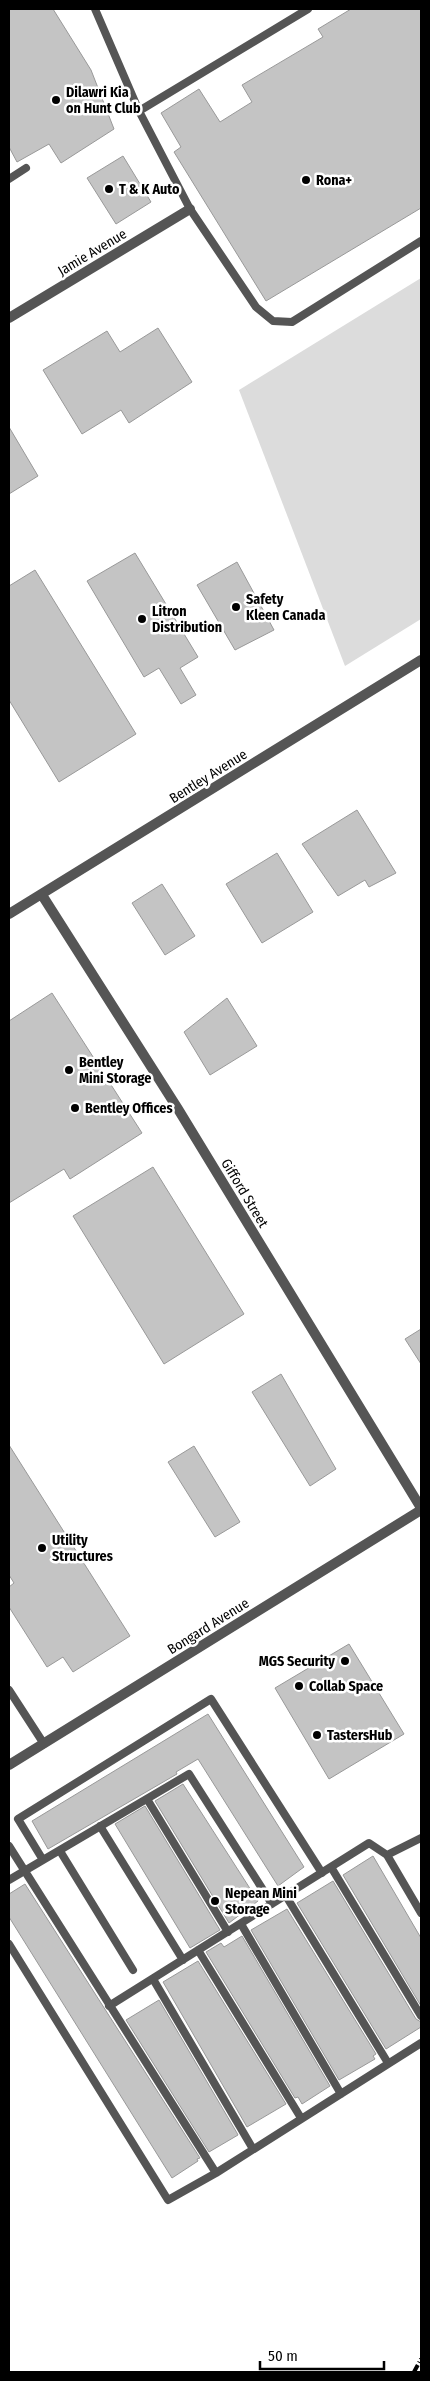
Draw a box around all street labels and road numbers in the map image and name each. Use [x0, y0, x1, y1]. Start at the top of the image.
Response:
street label: Jamie Avenue [55, 225, 130, 280]
street label: Bentley Avenue [166, 746, 250, 807]
street label: Gifford Street [217, 1156, 272, 1231]
street label: Bongard Avenue [164, 1595, 252, 1658]

